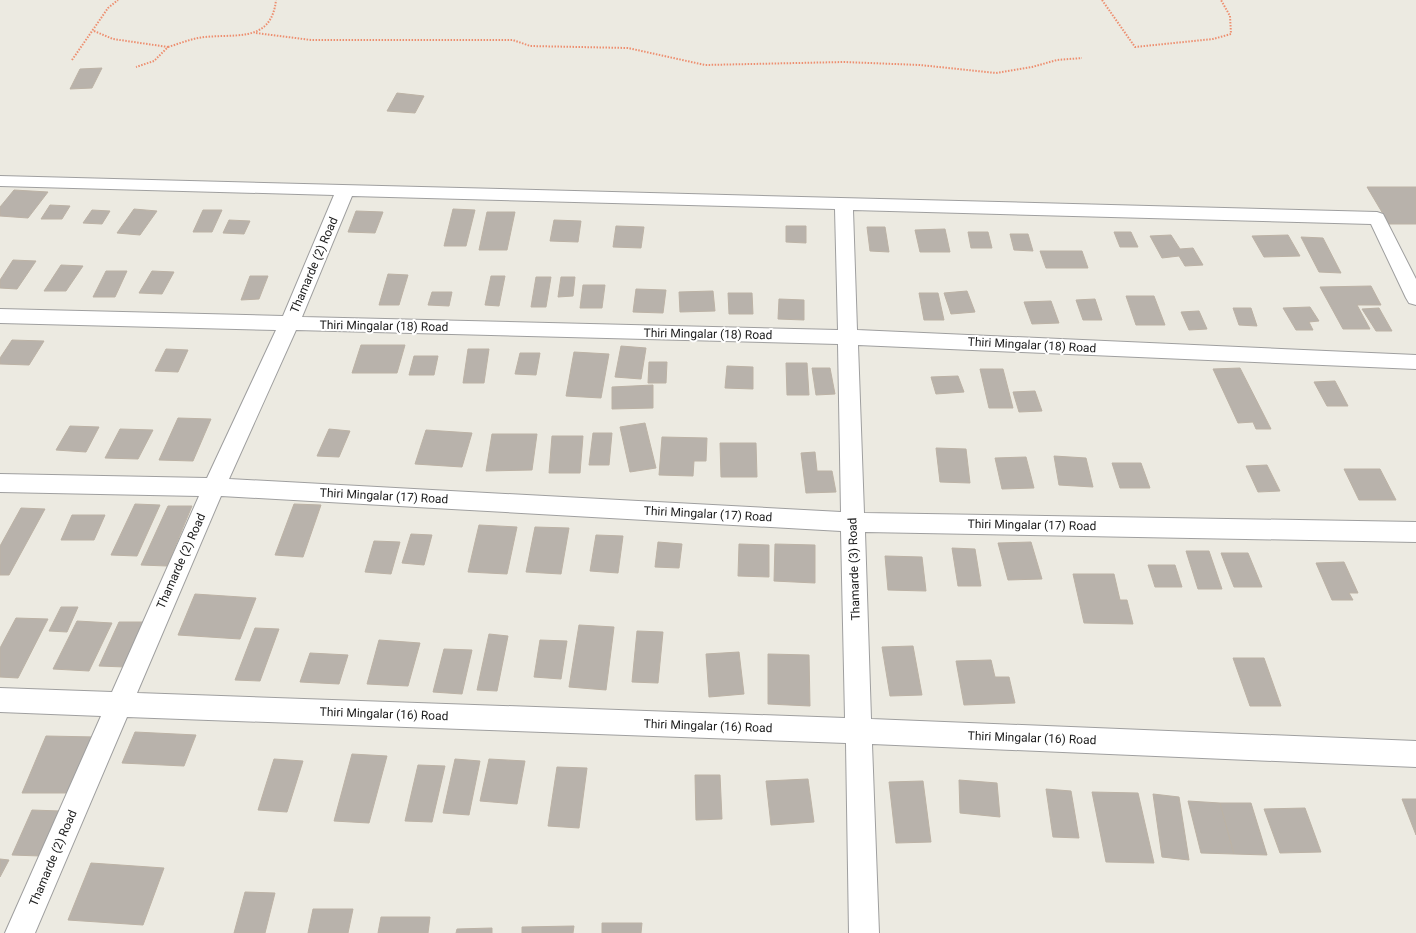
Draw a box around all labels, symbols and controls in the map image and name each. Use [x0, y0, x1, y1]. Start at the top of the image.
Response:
street label: Thamarde (2) Road [287, 215, 341, 315]
street label: Thiri Mingalar (18) Road [320, 318, 448, 334]
street label: Thiri Mingalar (18) Road [644, 326, 772, 342]
street label: Thiri Mingalar (18) Road [967, 335, 1097, 355]
street label: Thiri Mingalar (17) Road [319, 486, 449, 506]
street label: Thiri Mingalar (17) Road [643, 504, 773, 524]
street label: Thamarde (2) Road [154, 511, 208, 611]
street label: Thamarde (3) Road [845, 517, 863, 621]
street label: Thiri Mingalar (17) Road [968, 517, 1096, 533]
street label: Thiri Mingalar (16) Road [319, 705, 449, 723]
street label: Thiri Mingalar (16) Road [643, 717, 773, 735]
street label: Thiri Mingalar (16) Road [967, 729, 1097, 747]
street label: Thamarde (2) Road [26, 808, 80, 908]

